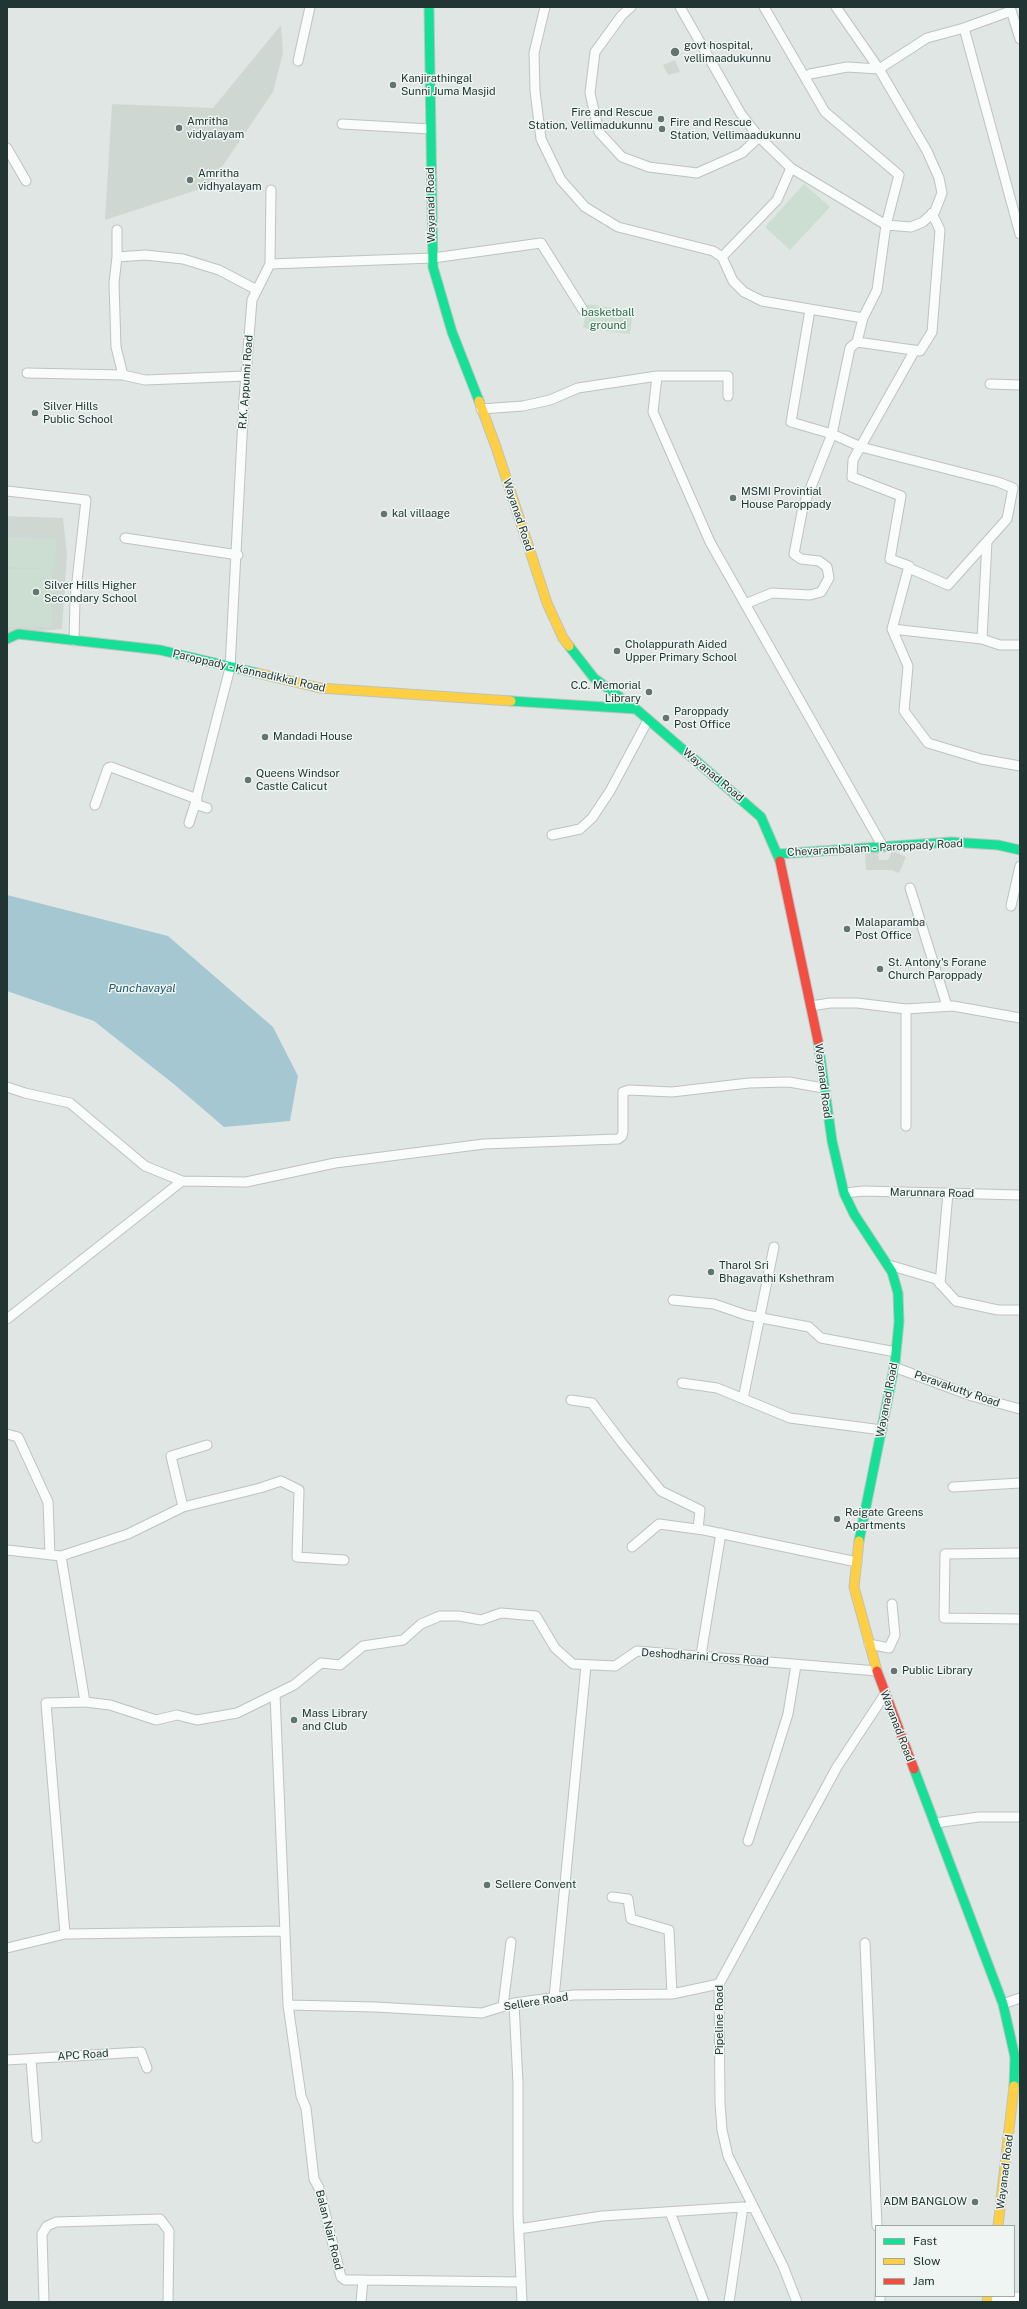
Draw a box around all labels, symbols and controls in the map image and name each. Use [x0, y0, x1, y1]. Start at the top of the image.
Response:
place label: govt hospital, vellimaadukunnu [684, 39, 771, 65]
marker: govt hospital, vellimaadukunnu [669, 46, 681, 58]
place label: Kanjirathingal Sunni Juma Masjid [401, 72, 495, 98]
marker: Kanjirathingal Sunni Juma Masjid [388, 80, 398, 90]
place label: Fire and Rescue Station, Vellimadukunnu [528, 106, 653, 132]
marker: Fire and Rescue Station, Vellimadukunnu [656, 114, 666, 124]
place label: Amritha vidyalayam [187, 115, 244, 141]
place label: Fire and Rescue Station, Vellimaadukunnu [670, 116, 801, 142]
marker: Amritha vidyalayam [174, 123, 184, 133]
marker: Fire and Rescue Station, Vellimaadukunnu [657, 124, 667, 134]
place label: Amritha vidhyalayam [198, 167, 261, 193]
street label: Wayanad Road [424, 167, 438, 243]
marker: Amritha vidhyalayam [185, 175, 195, 185]
park label: basketball ground [581, 306, 635, 332]
street label: R.K. Appunni Road [236, 335, 256, 429]
place label: Silver Hills Public School [43, 400, 113, 426]
marker: Silver Hills Public School [30, 408, 40, 418]
street label: Wayanad Road [500, 477, 536, 553]
place label: MSMI Provintial House Paroppady [741, 485, 831, 511]
marker: MSMI Provintial House Paroppady [728, 493, 738, 503]
place label: kal villaage [392, 507, 450, 521]
marker: kal villaage [379, 509, 389, 519]
place label: Silver Hills Higher Secondary School [44, 579, 137, 605]
marker: Silver Hills Higher Secondary School [31, 587, 41, 597]
place label: Cholappurath Aided Upper Primary School [625, 638, 737, 664]
marker: Cholappurath Aided Upper Primary School [612, 646, 622, 656]
street label: Paroppady - Kannadikkal Road [171, 647, 327, 695]
place label: C.C. Memorial Library [571, 679, 641, 705]
marker: C.C. Memorial Library [644, 687, 654, 697]
place label: Paroppady Post Office [674, 705, 731, 731]
marker: Paroppady Post Office [661, 713, 671, 723]
place label: Mandadi House [273, 730, 353, 744]
marker: Mandadi House [260, 732, 270, 742]
street label: Wayanad Road [680, 746, 746, 804]
place label: Queens Windsor Castle Calicut [256, 767, 340, 793]
marker: Queens Windsor Castle Calicut [243, 775, 253, 785]
street label: Chevarambalam - Paroppady Road [787, 837, 963, 859]
place label: Malaparamba Post Office [855, 916, 925, 942]
marker: Malaparamba Post Office [842, 924, 852, 934]
place label: St. Antony's Forane Church Paroppady [888, 956, 987, 982]
marker: St. Antony's Forane Church Paroppady [875, 964, 885, 974]
water label: Punchavayal [108, 981, 176, 995]
street label: Wayanad Road [812, 1043, 834, 1119]
street label: Marunnara Road [890, 1186, 974, 1200]
place label: Tharol Sri Bhagavathi Kshethram [719, 1259, 834, 1285]
marker: Tharol Sri Bhagavathi Kshethram [706, 1267, 716, 1277]
street label: Wayanad Road [873, 1362, 901, 1438]
street label: Peravakutty Road [912, 1368, 1002, 1410]
place label: Reigate Greens Apartments [845, 1506, 923, 1532]
marker: Reigate Greens Apartments [832, 1514, 842, 1524]
street label: Deshodharini Cross Road [641, 1646, 769, 1668]
place label: Public Library [902, 1664, 973, 1678]
marker: Public Library [889, 1666, 899, 1676]
street label: Wayanad Road [877, 1688, 917, 1764]
place label: Mass Library and Club [302, 1707, 368, 1733]
marker: Mass Library and Club [289, 1715, 299, 1725]
place label: Sellere Convent [495, 1878, 576, 1892]
marker: Sellere Convent [482, 1880, 492, 1890]
street label: Pipeline Road [713, 1985, 727, 2055]
street label: Sellere Road [503, 1990, 569, 2014]
street label: APC Road [57, 2047, 109, 2063]
street label: Wayanad Road [994, 2134, 1016, 2210]
street label: Balan Nair Road [313, 2189, 345, 2271]
place label: ADM BANGLOW [883, 2195, 967, 2209]
marker: ADM BANGLOW [970, 2197, 980, 2207]
legend [875, 2225, 1015, 2297]
text: Fast [913, 2234, 937, 2248]
text: Slow [913, 2254, 940, 2268]
text: Jam [913, 2274, 935, 2288]

